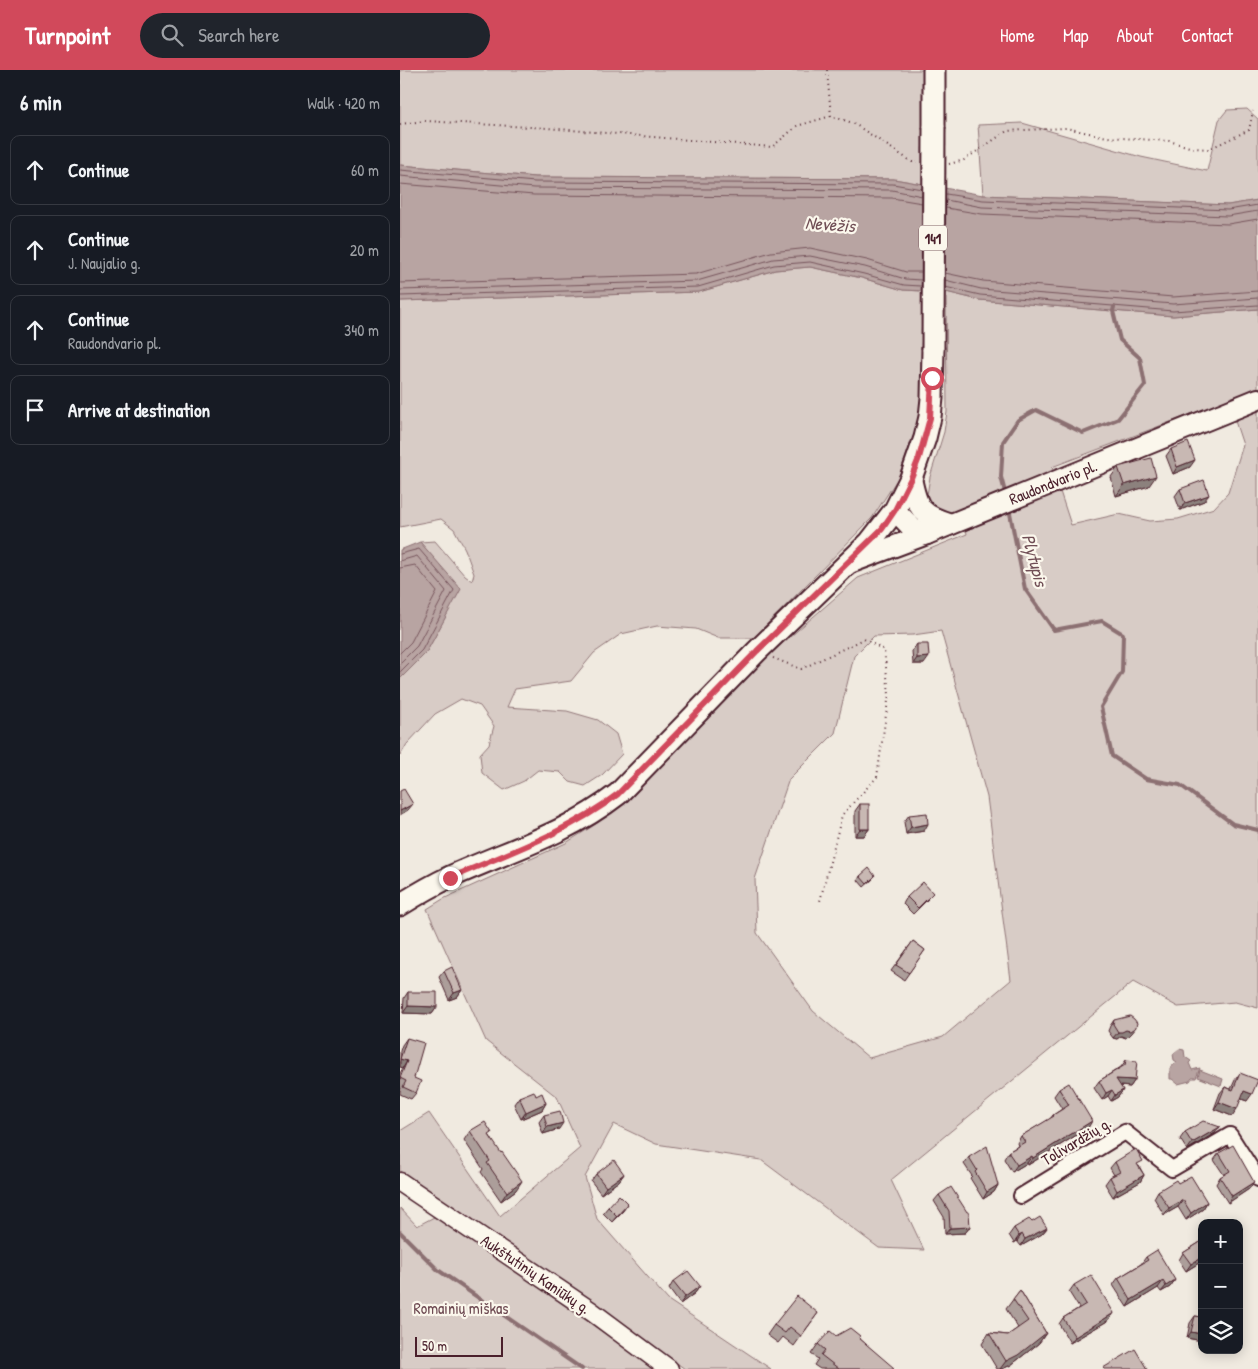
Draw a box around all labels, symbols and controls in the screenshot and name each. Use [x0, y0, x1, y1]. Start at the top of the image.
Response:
search box [140, 13, 490, 58]
text: Turnpoint [25, 19, 110, 51]
icon: search [158, 21, 186, 49]
text: Search here [198, 22, 280, 48]
text: Home [1000, 23, 1035, 48]
text: Map [1063, 23, 1088, 48]
text: About [1116, 23, 1153, 48]
text: Contact [1181, 23, 1233, 48]
text: 6 min [20, 88, 62, 117]
text: Walk · 420 m [307, 92, 380, 114]
icon: ahead [21, 156, 49, 184]
text: Continue [68, 157, 129, 183]
text: 60 m [351, 159, 379, 181]
water label: Nevėžis [804, 210, 858, 238]
text: Continue [68, 226, 129, 252]
road number: 141 [919, 226, 947, 250]
icon: ahead [21, 236, 49, 264]
text: 20 m [350, 239, 379, 261]
text: J. Naujalio g. [68, 252, 141, 274]
text: Continue [68, 306, 129, 332]
icon: ahead [21, 316, 49, 344]
text: 340 m [344, 319, 379, 341]
text: Raudondvario pl. [68, 332, 161, 354]
route start [921, 367, 944, 390]
icon: arrive [21, 396, 49, 424]
text: Arrive at destination [68, 397, 210, 423]
street label: Raudondvario pl. [1006, 454, 1100, 510]
water label: Plytupis [1016, 531, 1054, 591]
route end [439, 867, 462, 890]
street label: Tolivardžių g. [1037, 1112, 1115, 1170]
map controls [1198, 1219, 1243, 1354]
button: + [1198, 1219, 1243, 1264]
street label: Aukštutinių Kaniūkų g. [477, 1229, 595, 1319]
button: − [1198, 1264, 1243, 1309]
park label: Romainių miškas [413, 1297, 509, 1319]
button: layers [1198, 1309, 1243, 1354]
scale bar [415, 1334, 502, 1357]
text: 50 m [422, 1336, 447, 1355]

